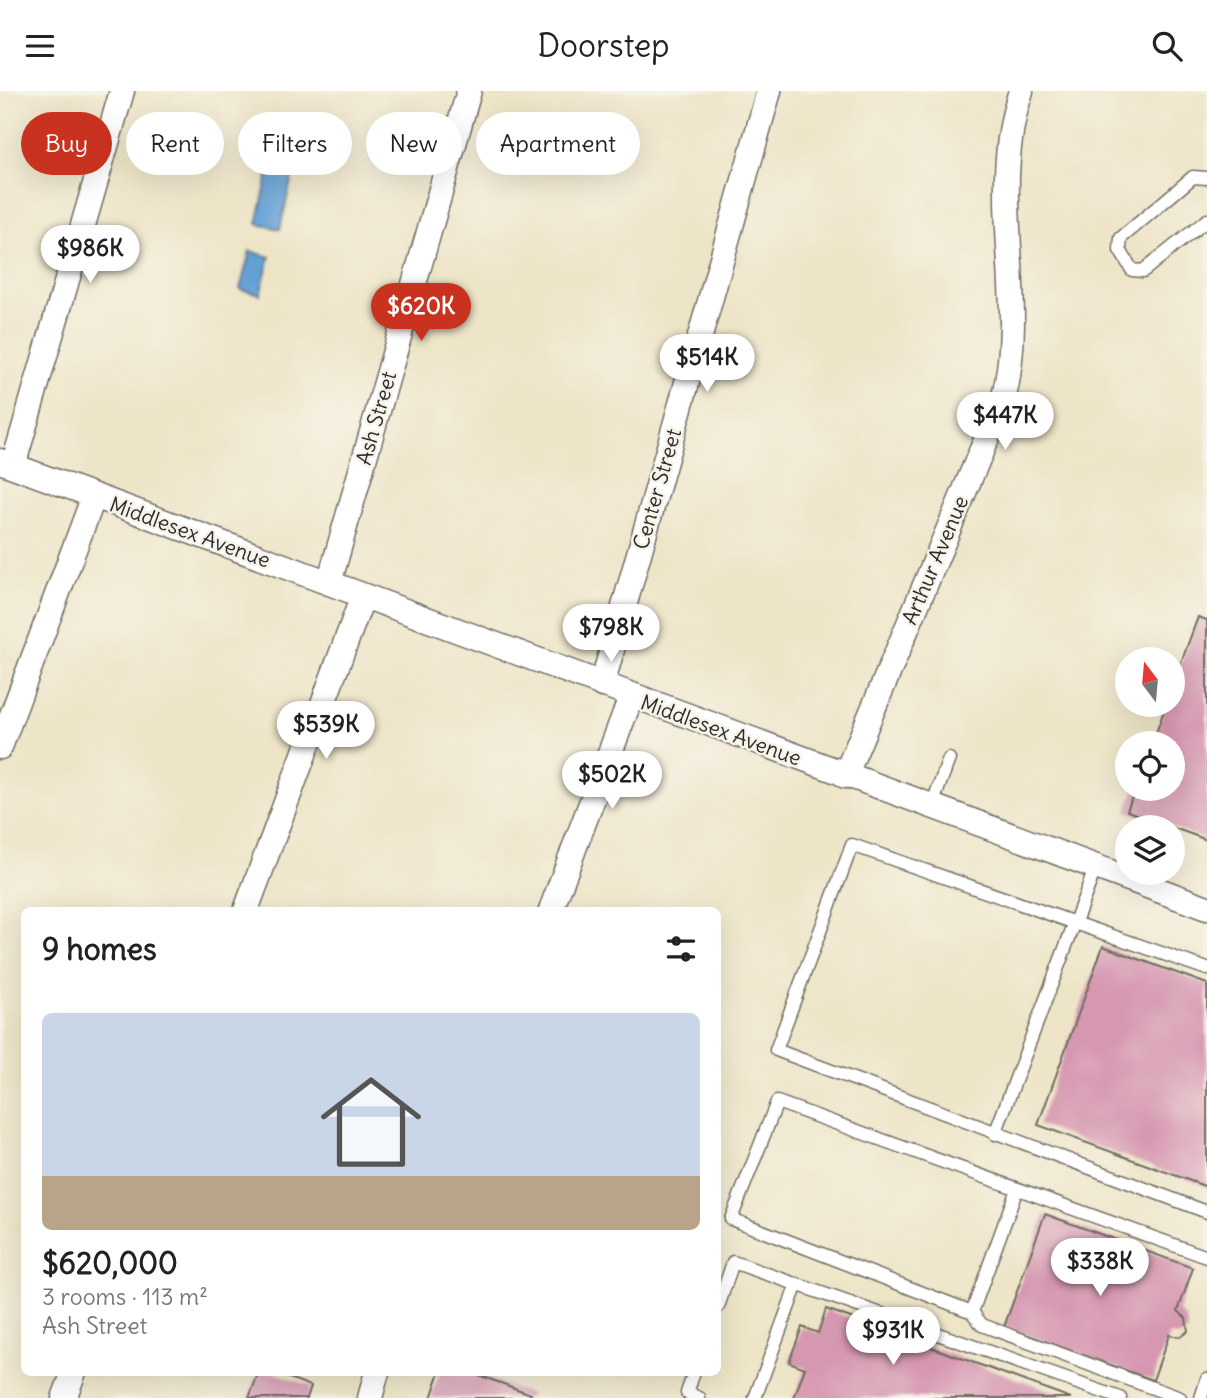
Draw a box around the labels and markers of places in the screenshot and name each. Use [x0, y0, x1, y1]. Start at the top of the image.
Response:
pin: $986K [41, 225, 139, 285]
pin: $620K [372, 283, 470, 343]
pin: $514K [658, 335, 756, 394]
pin: $447K [956, 393, 1054, 452]
pin: $798K [562, 605, 660, 664]
pin: $539K [277, 701, 375, 761]
pin: $502K [563, 751, 661, 811]
pin: $338K [1051, 1239, 1149, 1298]
pin: $931K [844, 1307, 942, 1367]

